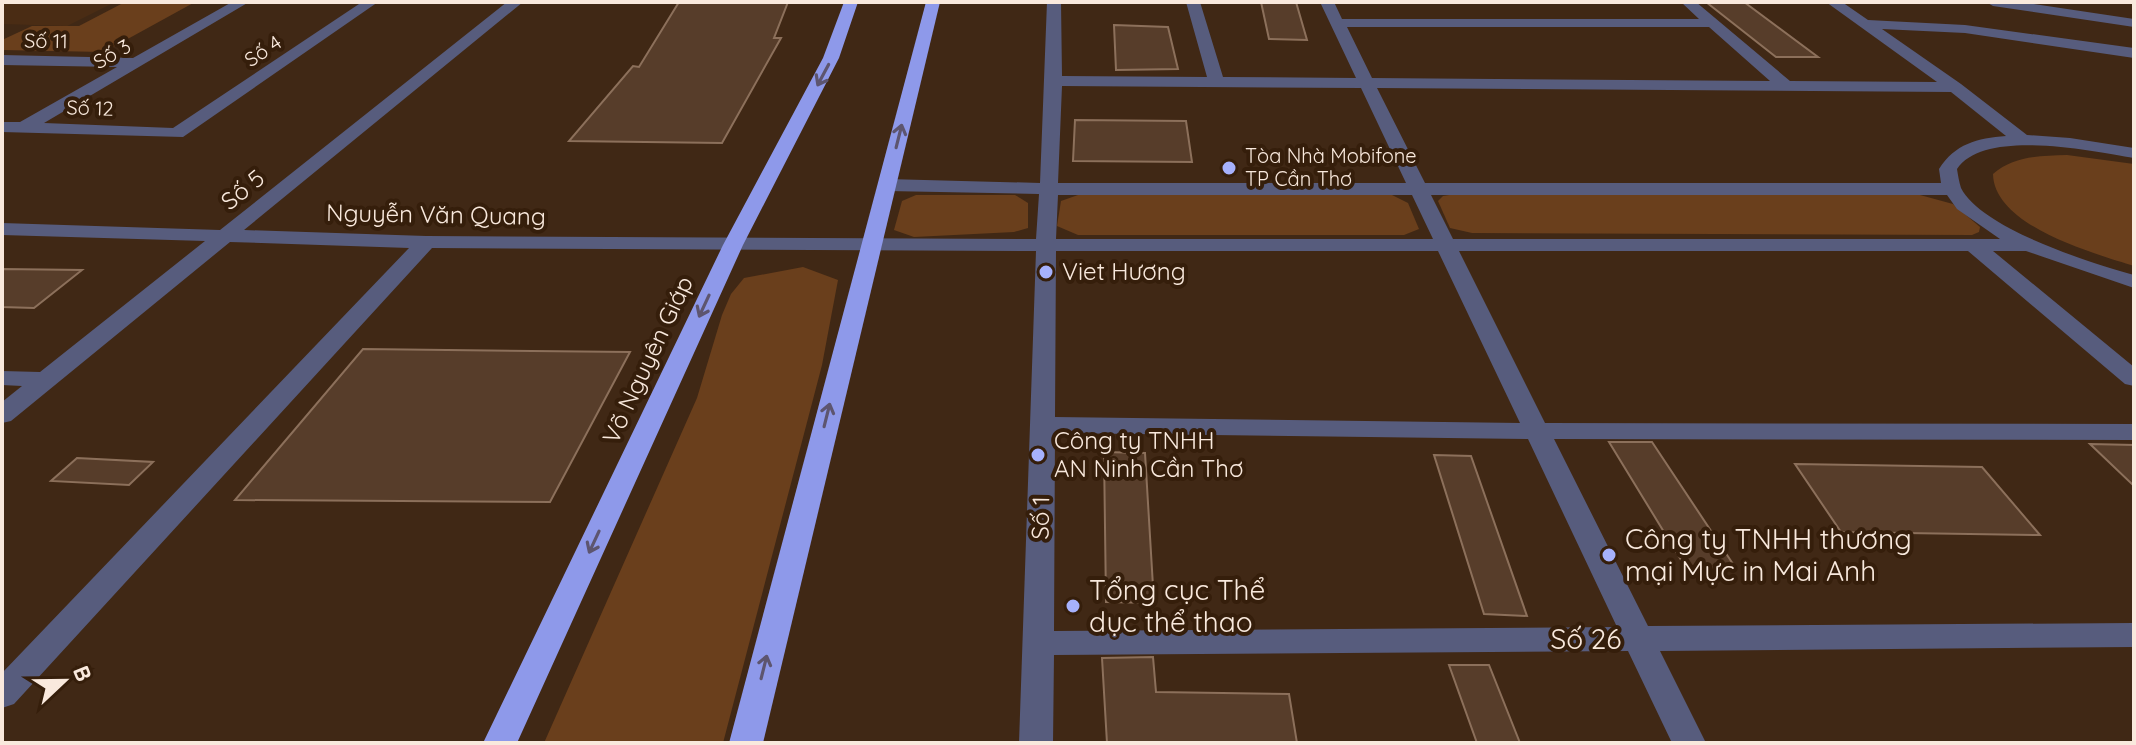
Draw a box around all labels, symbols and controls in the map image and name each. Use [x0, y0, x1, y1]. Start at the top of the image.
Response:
street label: Số 11 [24, 28, 68, 53]
street label: Số 4 [239, 29, 286, 72]
street label: Số 3 [88, 33, 135, 74]
one-way arrow [814, 62, 830, 86]
street label: Số 12 [66, 94, 114, 121]
one-way arrow [893, 124, 908, 150]
place label: Tòa Nhà Mobifone TP Cần Thơ [1245, 143, 1417, 191]
marker: Tòa Nhà Mobifone TP Cần Thơ [1220, 159, 1238, 177]
street label: Số 5 [214, 163, 270, 216]
street label: Nguyễn Văn Quang [326, 197, 546, 231]
place label: Viet Hương [1062, 256, 1186, 286]
marker: Viet Hương [1037, 263, 1055, 281]
street label: Võ Nguyên Giáp [595, 271, 699, 448]
one-way arrow [696, 294, 711, 318]
one-way arrow [820, 402, 835, 428]
place label: Công ty TNHH AN Ninh Cần Thơ [1054, 425, 1243, 483]
marker: Công ty TNHH AN Ninh Cần Thơ [1029, 446, 1047, 464]
street label: Số 1 [1025, 496, 1055, 540]
place label: Công ty TNHH thương mại Mực in Mai Anh [1625, 521, 1912, 588]
one-way arrow [586, 529, 601, 553]
marker: Công ty TNHH thương mại Mực in Mai Anh [1600, 546, 1618, 564]
place label: Tổng cục Thể dục thể thao [1089, 572, 1265, 639]
marker: Tổng cục Thể dục thể thao [1064, 597, 1082, 615]
street label: Số 26 [1551, 621, 1621, 656]
north arrow [24, 641, 104, 721]
one-way arrow [758, 655, 773, 681]
text: B [67, 662, 98, 685]

